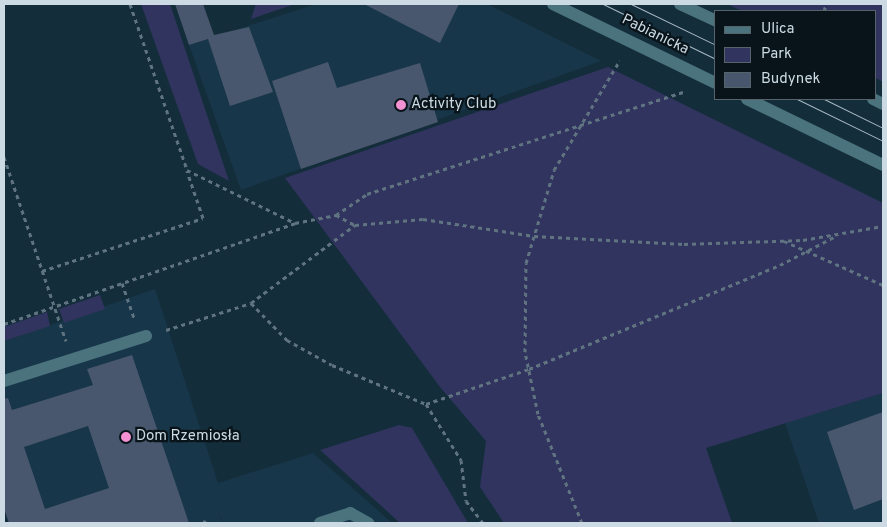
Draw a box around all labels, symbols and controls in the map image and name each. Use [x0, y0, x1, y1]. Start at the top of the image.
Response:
legend [714, 10, 877, 100]
street label: Pabianicka [618, 11, 692, 59]
text: Ulica [761, 20, 794, 39]
text: Park [761, 45, 792, 64]
text: Budynek [761, 70, 820, 89]
place label: Activity Club [411, 96, 496, 114]
marker: Activity Club [395, 99, 407, 111]
place label: Dom Rzemiosła [136, 428, 240, 446]
marker: Dom Rzemiosła [120, 431, 132, 443]

